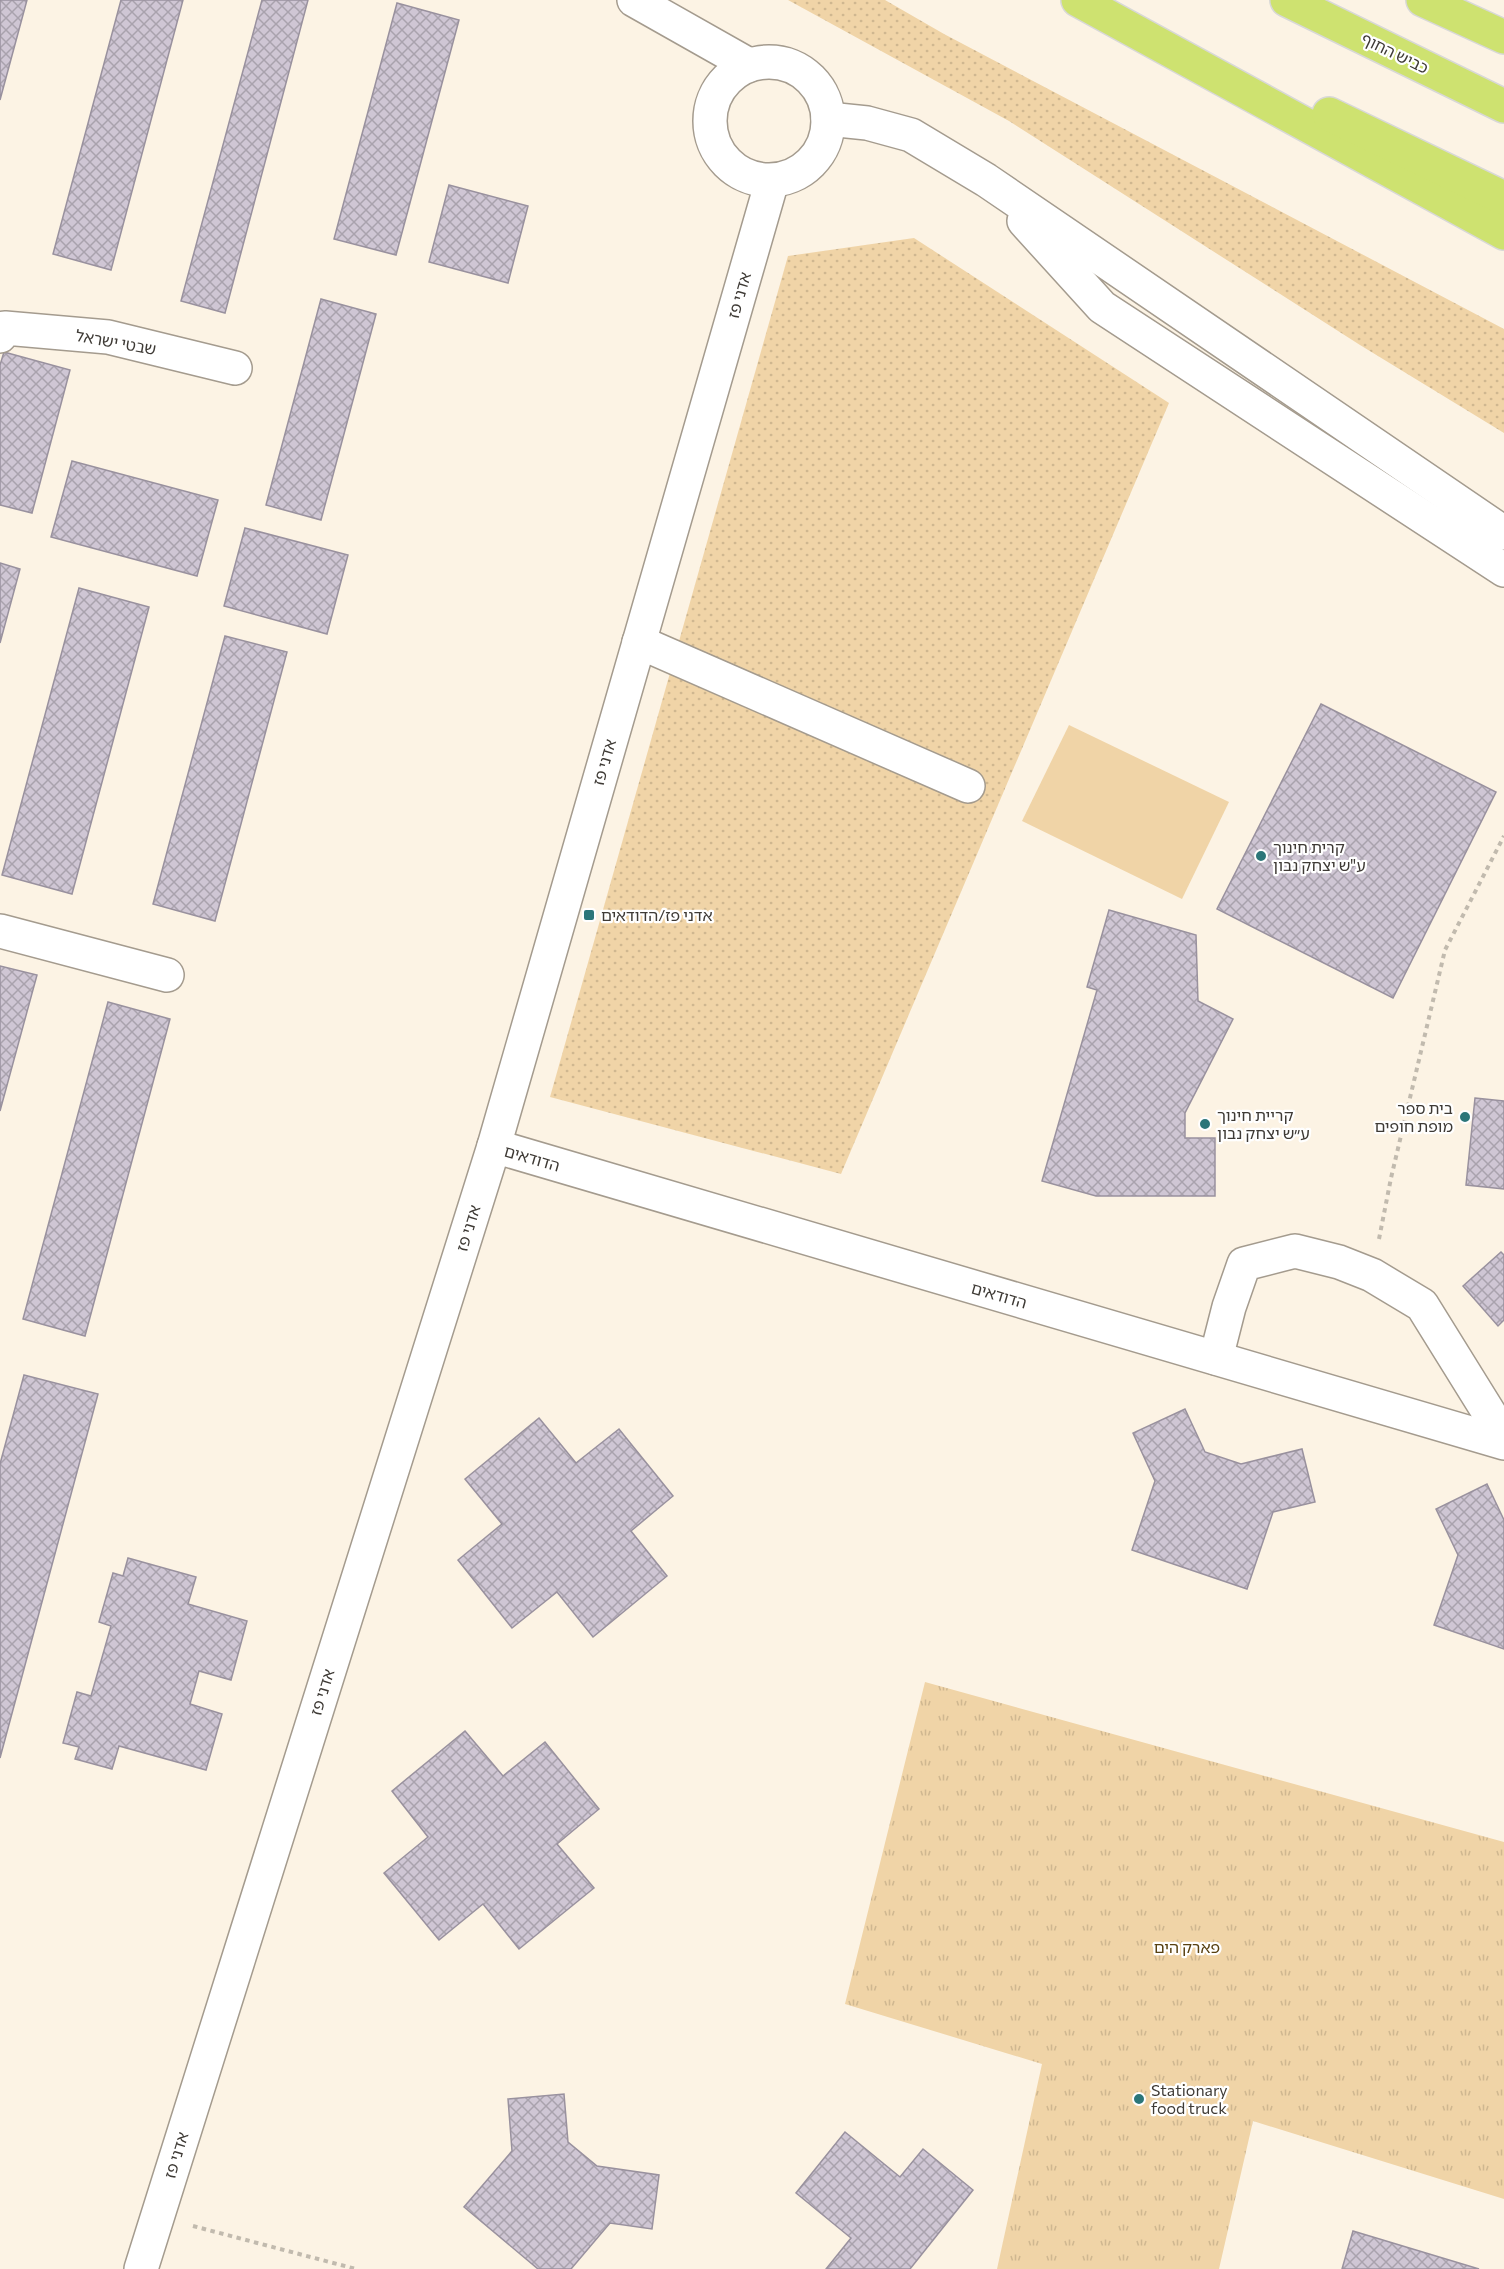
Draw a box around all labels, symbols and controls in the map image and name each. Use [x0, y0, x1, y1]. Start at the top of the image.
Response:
street label: כביש החוף [1359, 28, 1432, 77]
street label: אדני פז [723, 270, 754, 320]
street label: שבטי ישראל [74, 325, 158, 358]
street label: אדני פז [588, 737, 619, 787]
place label: קרית חינוך ע"ש יצחק נבון [1273, 837, 1366, 874]
marker: קרית חינוך ע"ש יצחק נבון [1254, 849, 1268, 863]
place label: אדני פז/הדודאים [601, 905, 713, 924]
marker: אדני פז/הדודאים [582, 908, 596, 922]
place label: בית ספר מופת חופים [1374, 1098, 1453, 1135]
place label: קריית חינוך ע״ש יצחק נבון [1217, 1105, 1310, 1142]
marker: בית ספר מופת חופים [1458, 1110, 1472, 1124]
marker: קריית חינוך ע״ש יצחק נבון [1198, 1117, 1212, 1131]
street label: הדודאים [502, 1141, 562, 1175]
street label: אדני פז [452, 1202, 484, 1253]
street label: הדודאים [969, 1278, 1029, 1312]
street label: אדני פז [306, 1666, 338, 1717]
park label: פארק הים [1154, 1937, 1220, 1956]
place label: Stationary food truck [1151, 2080, 1228, 2117]
marker: Stationary food truck [1132, 2092, 1146, 2106]
street label: אדני פז [160, 2129, 192, 2180]

